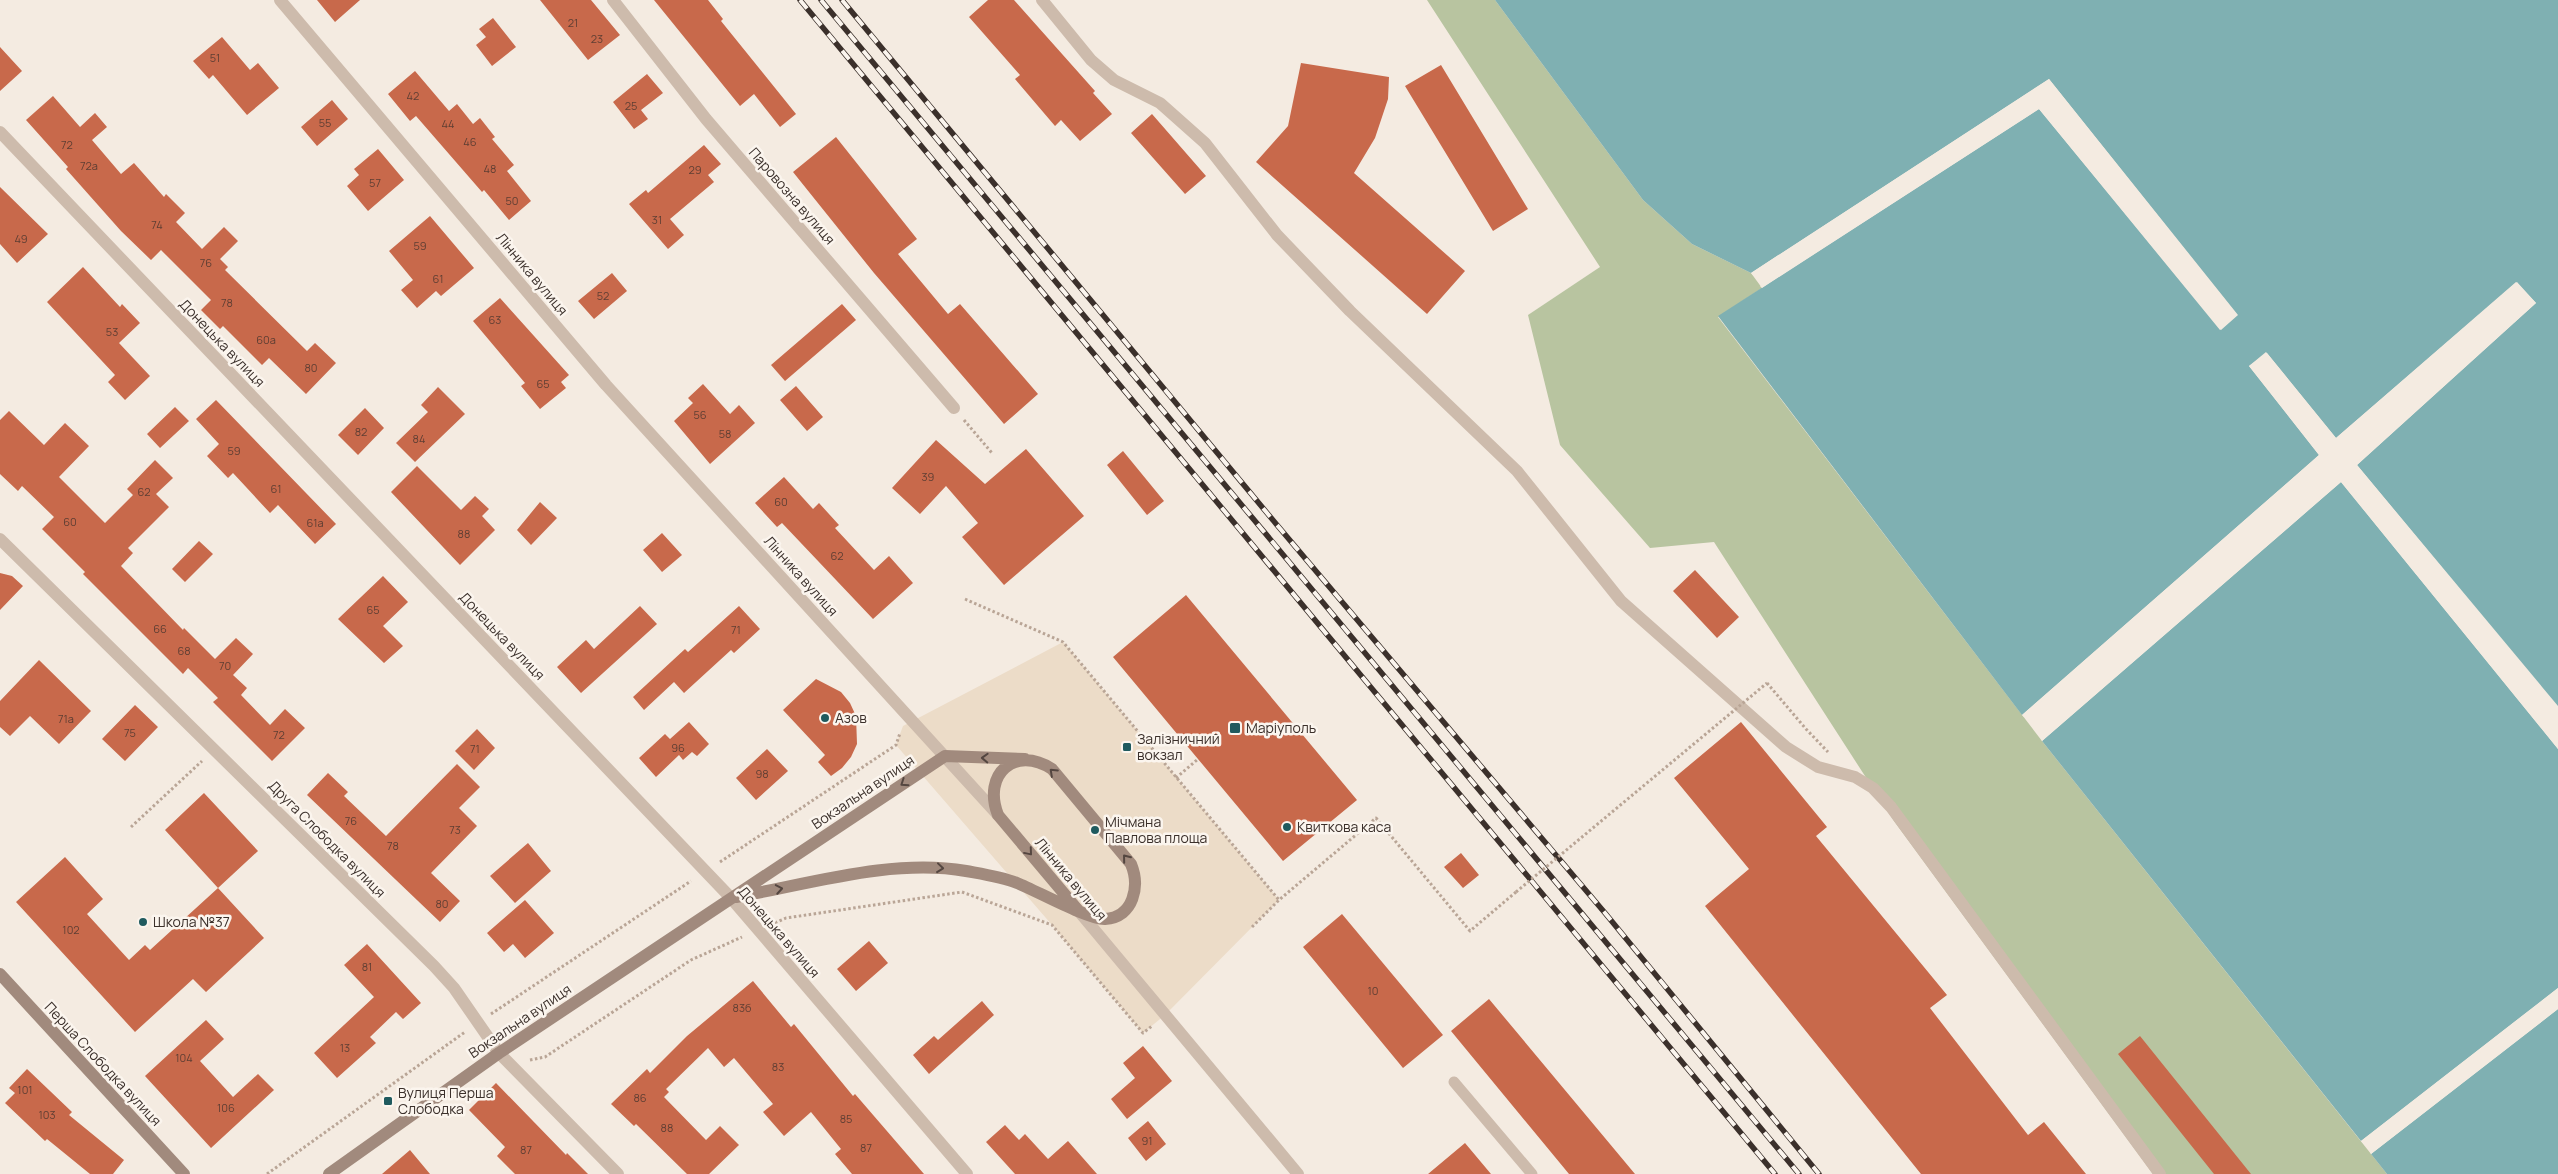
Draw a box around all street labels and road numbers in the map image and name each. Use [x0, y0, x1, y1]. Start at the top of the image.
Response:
street label: Паровозна вулиця [745, 143, 840, 248]
street label: Лінника вулиця [492, 228, 572, 319]
street label: Донецька вулиця [175, 294, 269, 391]
street label: Лінника вулиця [760, 531, 843, 620]
street label: Донецька вулиця [455, 587, 549, 684]
street label: Вокзальна вулиця [808, 750, 918, 833]
street label: Друга Слободка вулиця [265, 776, 390, 901]
street label: Лінника вулиця [1031, 833, 1111, 924]
street label: Донецька вулиця [734, 882, 825, 982]
street label: Вокзальна вулиця [465, 979, 575, 1062]
street label: Перша Слободка вулиця [41, 998, 166, 1130]

